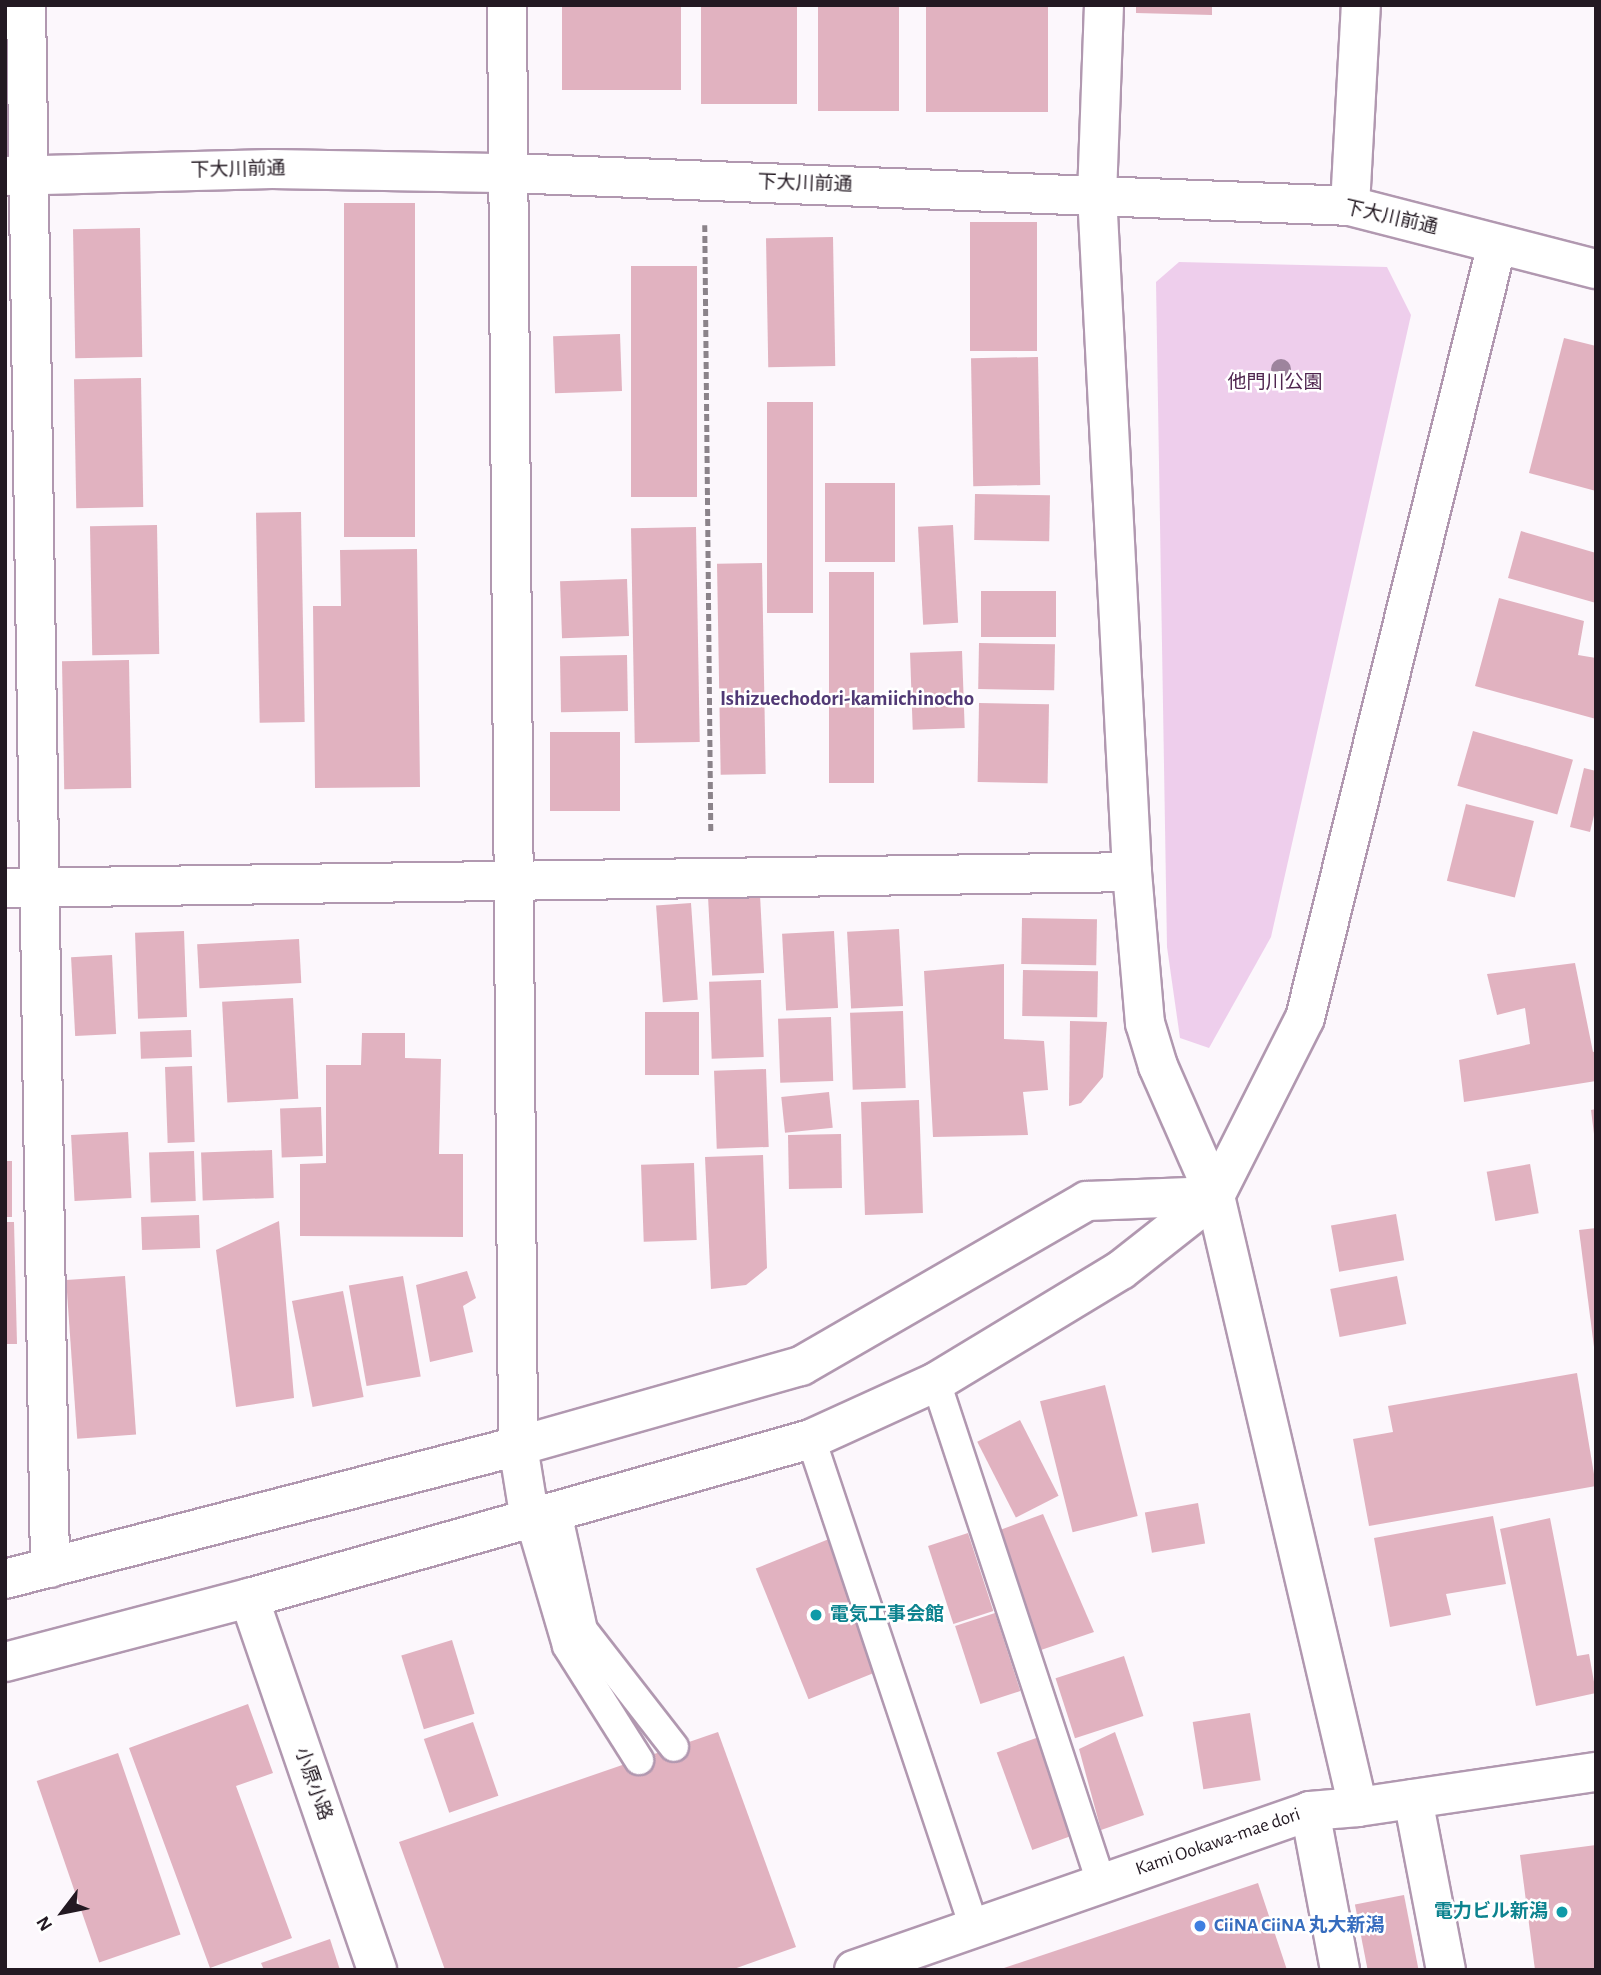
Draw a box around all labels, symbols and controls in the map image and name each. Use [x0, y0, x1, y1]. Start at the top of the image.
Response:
street label: 下大川前通 [190, 158, 286, 182]
street label: 下大川前通 [757, 171, 853, 197]
street label: 下大川前通 [1342, 196, 1440, 240]
park label: 他門川公園 [1228, 372, 1322, 394]
district label: Ishizuechodori-kamiichinocho [720, 686, 974, 712]
place label: 電気工事会館 [830, 1604, 944, 1626]
marker: 電気工事会館 [808, 1607, 824, 1623]
street label: 小原小路 [290, 1744, 336, 1824]
street label: Kami Ookawa-mae dori [1133, 1803, 1303, 1881]
north arrow [28, 1877, 98, 1947]
place label: 電力ビル新潟 [1434, 1901, 1548, 1923]
marker: 電力ビル新潟 [1554, 1904, 1570, 1920]
text: N [33, 1913, 56, 1934]
place label: CiiNA CiiNA 丸大新潟 [1214, 1915, 1384, 1937]
marker: CiiNA CiiNA 丸大新潟 [1192, 1918, 1208, 1934]

